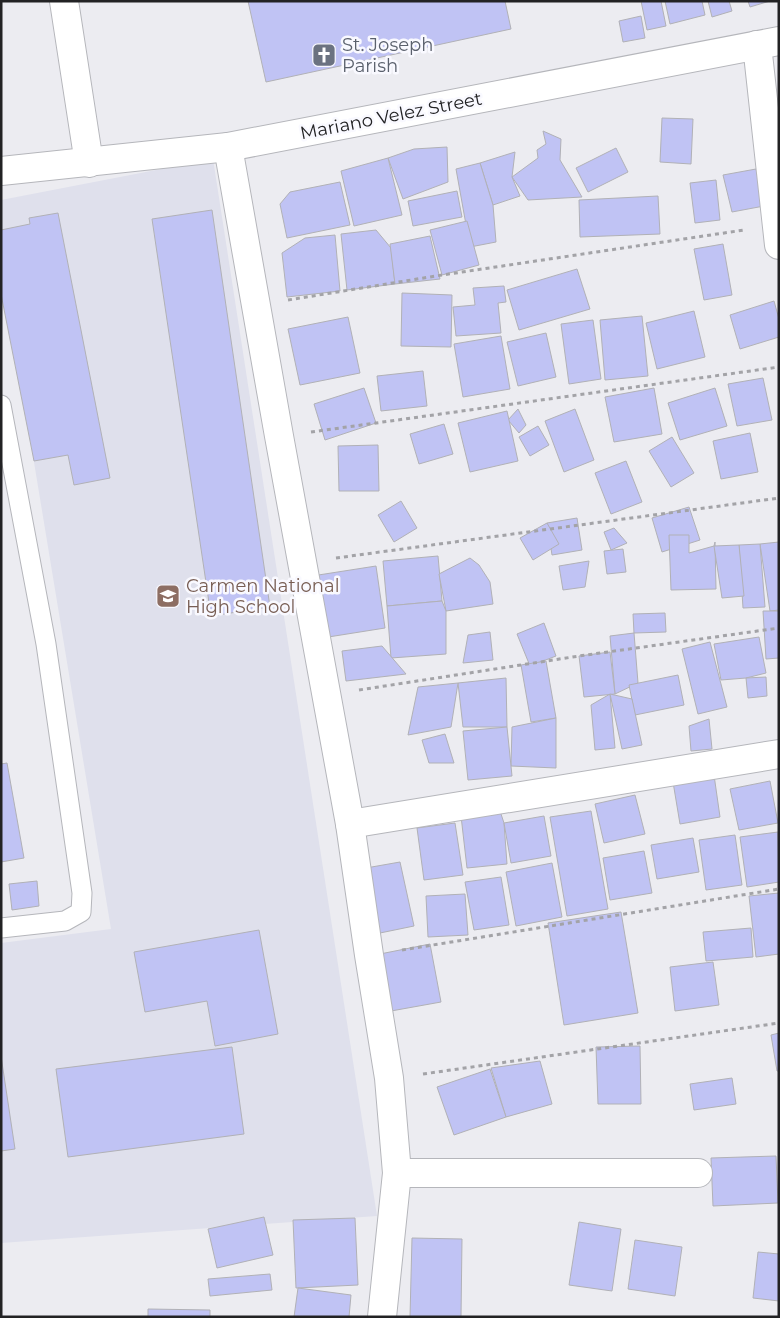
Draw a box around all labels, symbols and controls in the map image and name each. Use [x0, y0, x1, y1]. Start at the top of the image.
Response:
place label: St. Joseph Parish [342, 34, 433, 77]
church icon: St. Joseph Parish [311, 42, 337, 68]
street label: Mariano Velez Street [298, 88, 484, 144]
place label: Carmen National High School [186, 575, 340, 618]
school or university icon: Carmen National High School [155, 583, 181, 609]

